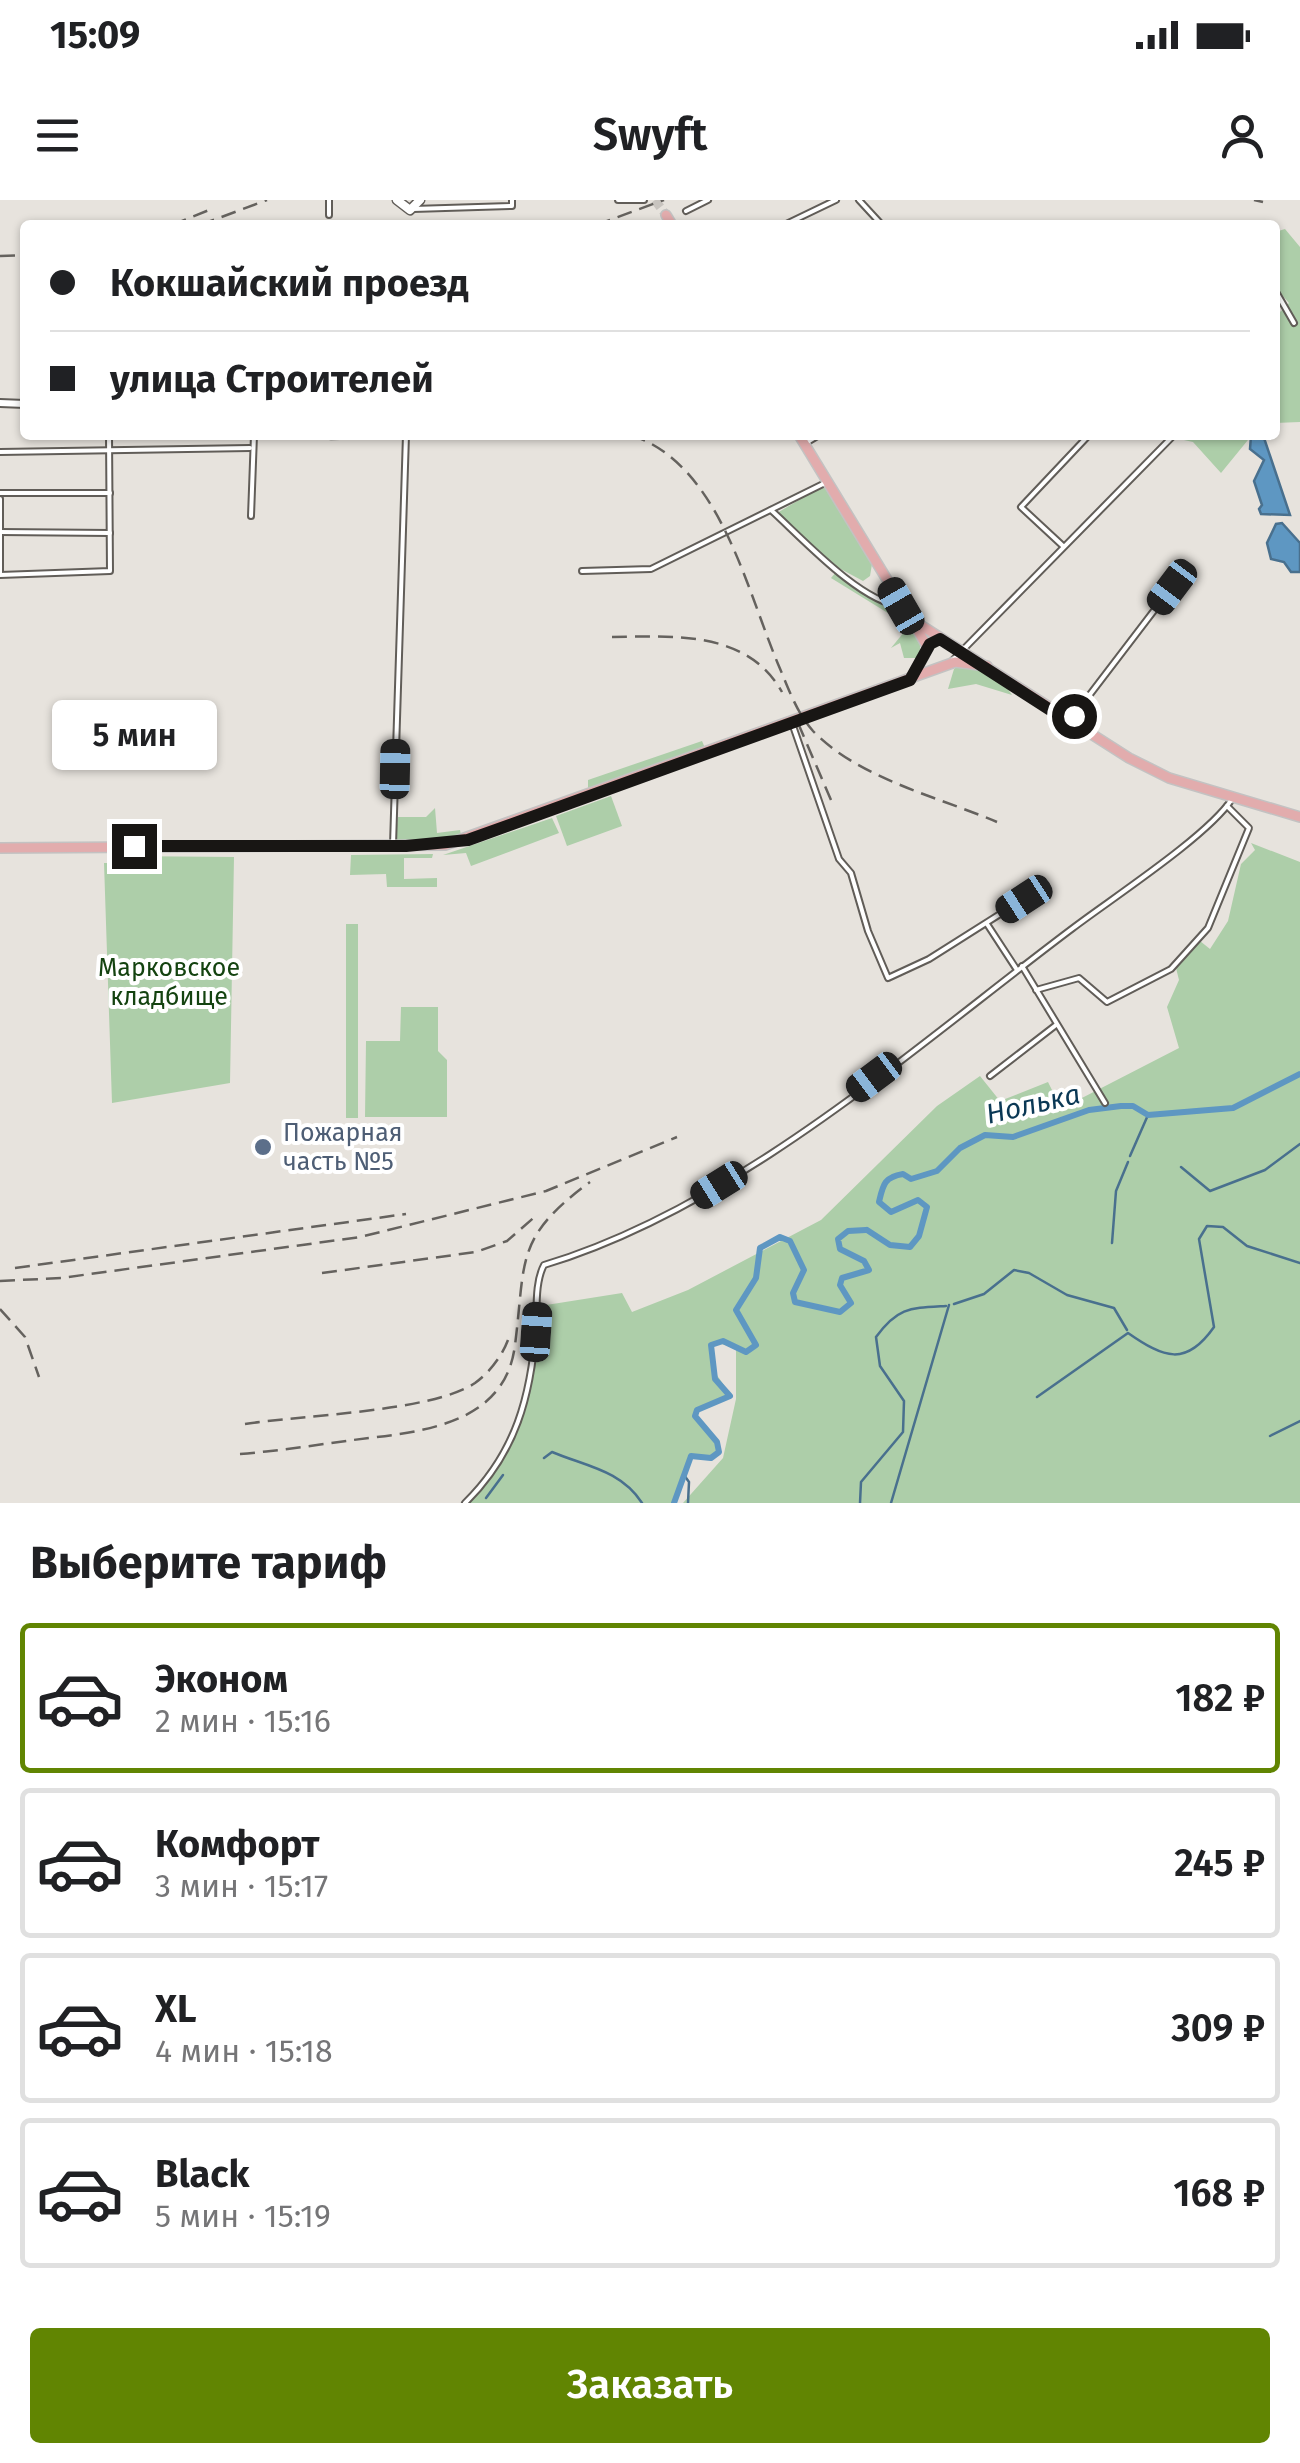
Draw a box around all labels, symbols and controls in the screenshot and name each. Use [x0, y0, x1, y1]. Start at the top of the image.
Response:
text: 15:09 [50, 12, 140, 58]
icon: menu [30, 108, 85, 163]
text: Swyft [593, 108, 707, 162]
icon: person [1215, 108, 1270, 163]
text: Кокшайский проезд [110, 260, 469, 306]
text: улица Строителей [110, 356, 434, 402]
car [1142, 554, 1202, 620]
car [873, 573, 929, 639]
route start [1052, 694, 1097, 739]
callout: 5 мин [52, 701, 216, 771]
text: 5 мин [93, 716, 176, 754]
car [379, 739, 411, 799]
route end [112, 824, 157, 869]
car [991, 870, 1057, 928]
park label: Марковское кладбище [98, 953, 240, 1012]
car [841, 1047, 907, 1107]
water label: Нолька [983, 1077, 1083, 1131]
place label: Пожарная часть №5 [283, 1118, 403, 1177]
marker: Пожарная часть №5 [252, 1136, 274, 1158]
car [686, 1156, 752, 1214]
car [519, 1301, 553, 1363]
text: Выберите тариф [30, 1536, 387, 1590]
icon: car [35, 1653, 125, 1743]
text: Эконом [155, 1656, 288, 1702]
text: 182 ₽ [1175, 1675, 1265, 1721]
text: 2 мин · 15:16 [155, 1702, 331, 1740]
icon: car [35, 1818, 125, 1908]
text: Комфорт [155, 1821, 319, 1867]
text: 245 ₽ [1174, 1840, 1265, 1886]
text: 3 мин · 15:17 [155, 1867, 328, 1905]
icon: car [35, 1983, 125, 2073]
text: XL [155, 1986, 197, 2032]
text: 309 ₽ [1171, 2005, 1265, 2051]
text: 4 мин · 15:18 [155, 2032, 333, 2070]
icon: car [35, 2148, 125, 2238]
text: Black [155, 2151, 250, 2197]
text: 168 ₽ [1173, 2170, 1265, 2216]
text: 5 мин · 15:19 [155, 2197, 331, 2235]
button: Заказать [30, 2328, 1270, 2443]

